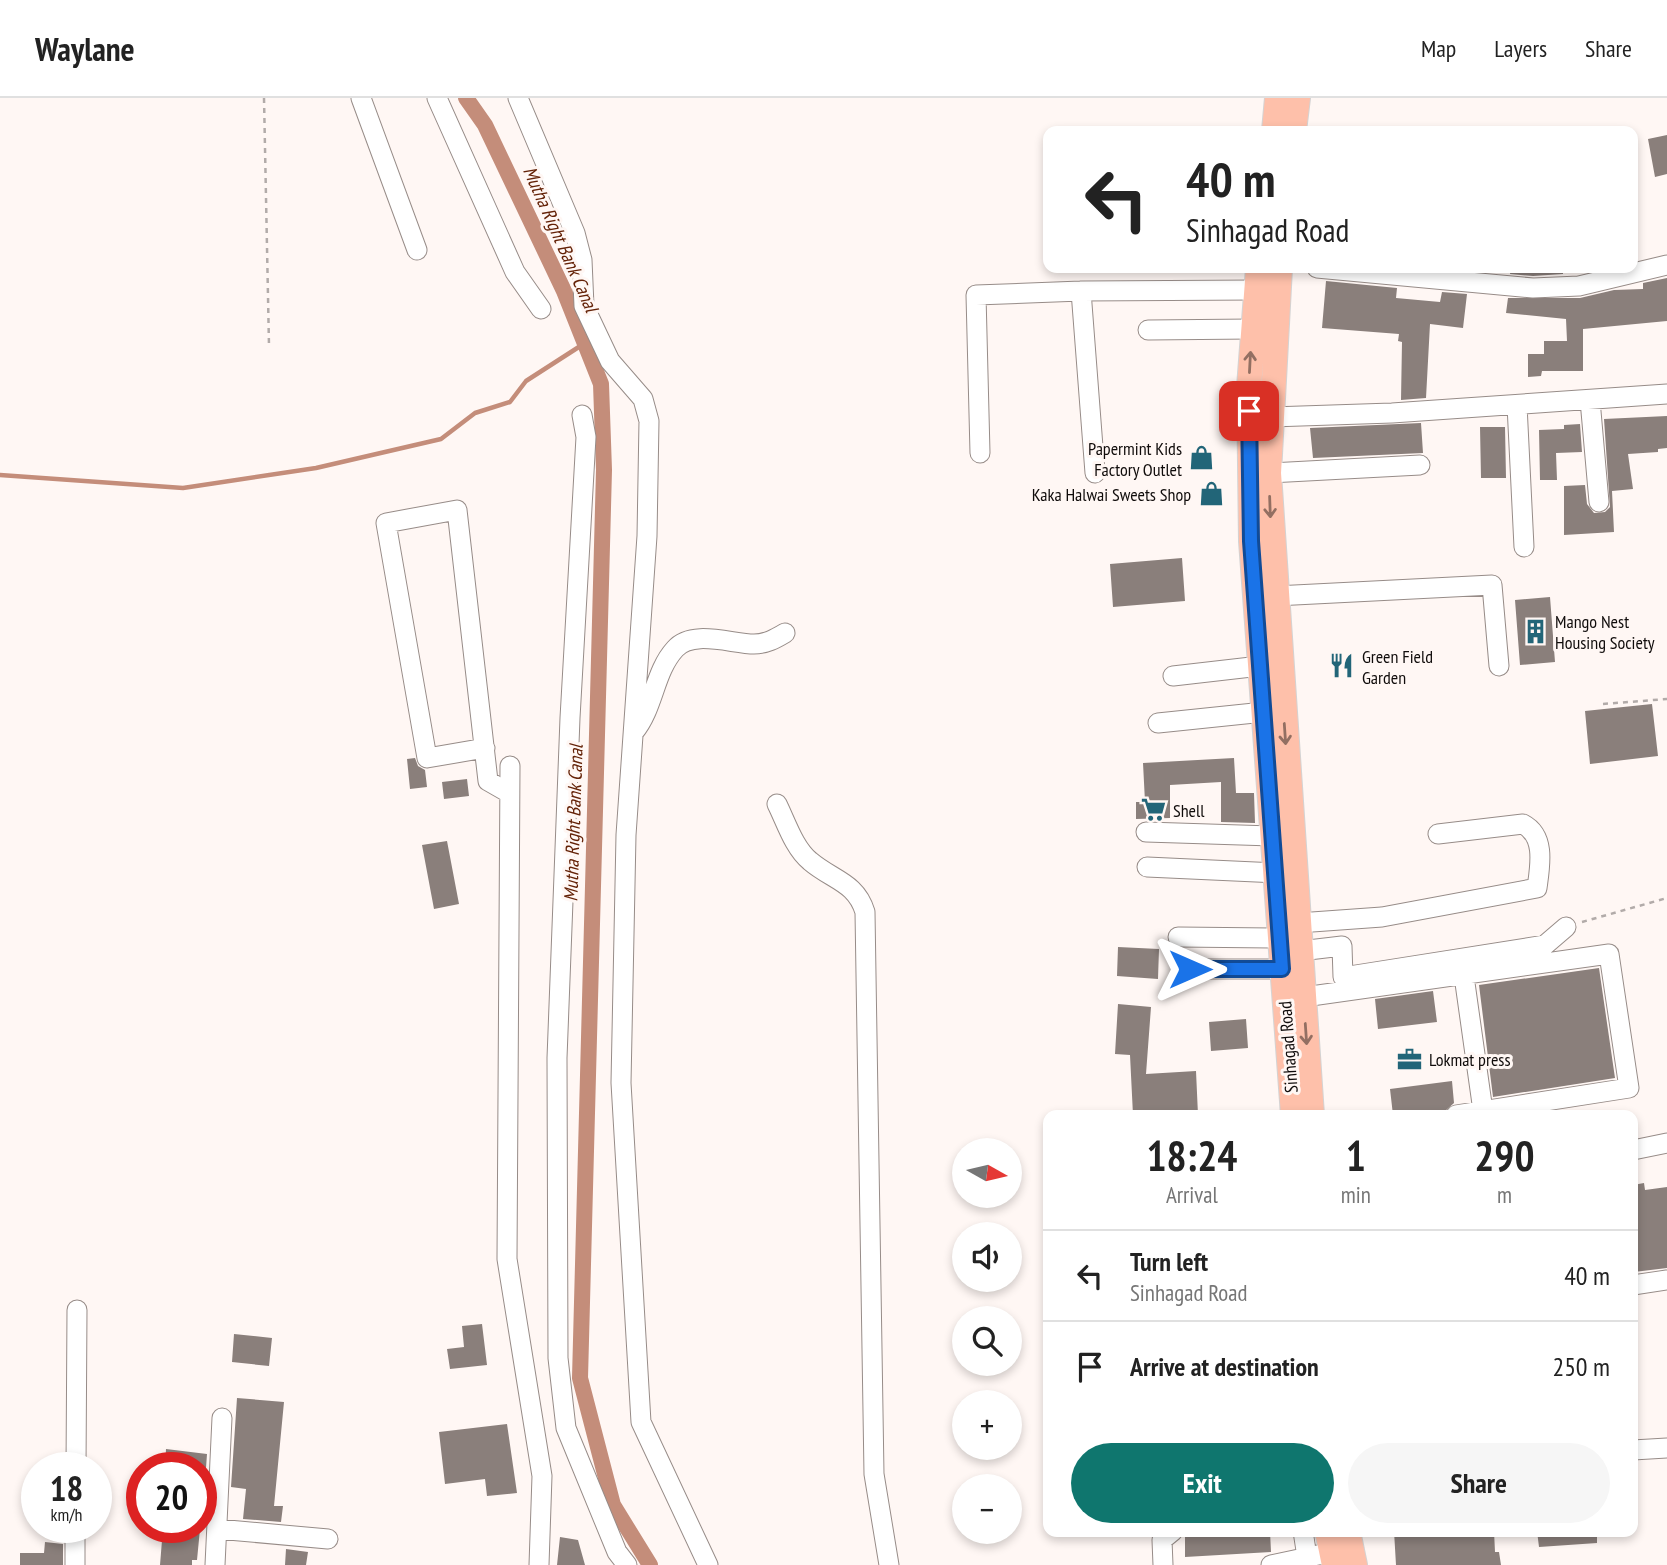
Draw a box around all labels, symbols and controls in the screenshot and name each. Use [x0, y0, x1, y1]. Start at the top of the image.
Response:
text: Waylane [35, 27, 135, 70]
text: Map [1421, 33, 1456, 64]
text: Layers [1494, 33, 1547, 64]
text: Share [1585, 33, 1632, 64]
text: 40 m [1186, 147, 1275, 211]
icon: left [1071, 154, 1162, 245]
water label: Mutha Right Bank Canal [518, 162, 605, 317]
text: Sinhagad Road [1186, 209, 1349, 251]
one-way arrow [1244, 351, 1257, 374]
pin [1219, 381, 1279, 441]
icon: arrive [1230, 392, 1268, 430]
place label: Papermint Kids Factory Outlet [1088, 437, 1182, 481]
shop icon: Papermint Kids Factory Outlet [1188, 444, 1216, 472]
shop icon: Kaka Halwai Sweets Shop [1197, 480, 1225, 508]
place label: Kaka Halwai Sweets Shop [1032, 483, 1191, 506]
one-way arrow [1264, 495, 1277, 518]
place label: Mango Nest Housing Society [1555, 610, 1655, 654]
building icon: Mango Nest Housing Society [1521, 617, 1549, 645]
place label: Green Field Garden [1362, 645, 1433, 689]
restaurant icon: Green Field Garden [1328, 652, 1356, 680]
one-way arrow [1279, 722, 1292, 745]
water label: Mutha Right Bank Canal [558, 743, 588, 902]
supermarket icon: Shell [1139, 796, 1167, 824]
place label: Shell [1173, 799, 1205, 822]
position arrow [1153, 932, 1227, 1006]
street label: Sinhagad Road [1273, 1000, 1303, 1094]
one-way arrow [1300, 1023, 1313, 1045]
office icon: Lokmat press [1395, 1045, 1423, 1073]
place label: Lokmat press [1429, 1048, 1511, 1071]
text: 18:24 [1146, 1128, 1237, 1183]
text: 1 [1346, 1128, 1366, 1183]
text: 290 [1474, 1128, 1535, 1183]
north arrow [952, 1138, 1022, 1208]
map controls [952, 1138, 1022, 1544]
text: Arrival [1166, 1180, 1218, 1209]
text: min [1341, 1180, 1371, 1209]
text: m [1497, 1180, 1512, 1209]
button: sound [952, 1222, 1022, 1292]
text: Turn left [1130, 1245, 1208, 1278]
icon: left [1071, 1257, 1109, 1295]
text: 40 m [1564, 1259, 1610, 1292]
text: Sinhagad Road [1130, 1278, 1247, 1307]
button: search [952, 1306, 1022, 1376]
icon: arrive [1071, 1348, 1109, 1386]
text: Arrive at destination [1130, 1350, 1319, 1383]
text: 250 m [1552, 1350, 1610, 1383]
button: + [952, 1390, 1022, 1460]
button: Exit [1071, 1443, 1334, 1523]
button: Share [1348, 1443, 1610, 1523]
speed limit sign: 20 [126, 1452, 217, 1543]
text: 18 [50, 1465, 83, 1511]
button: − [952, 1474, 1022, 1544]
text: km/h [51, 1503, 82, 1526]

